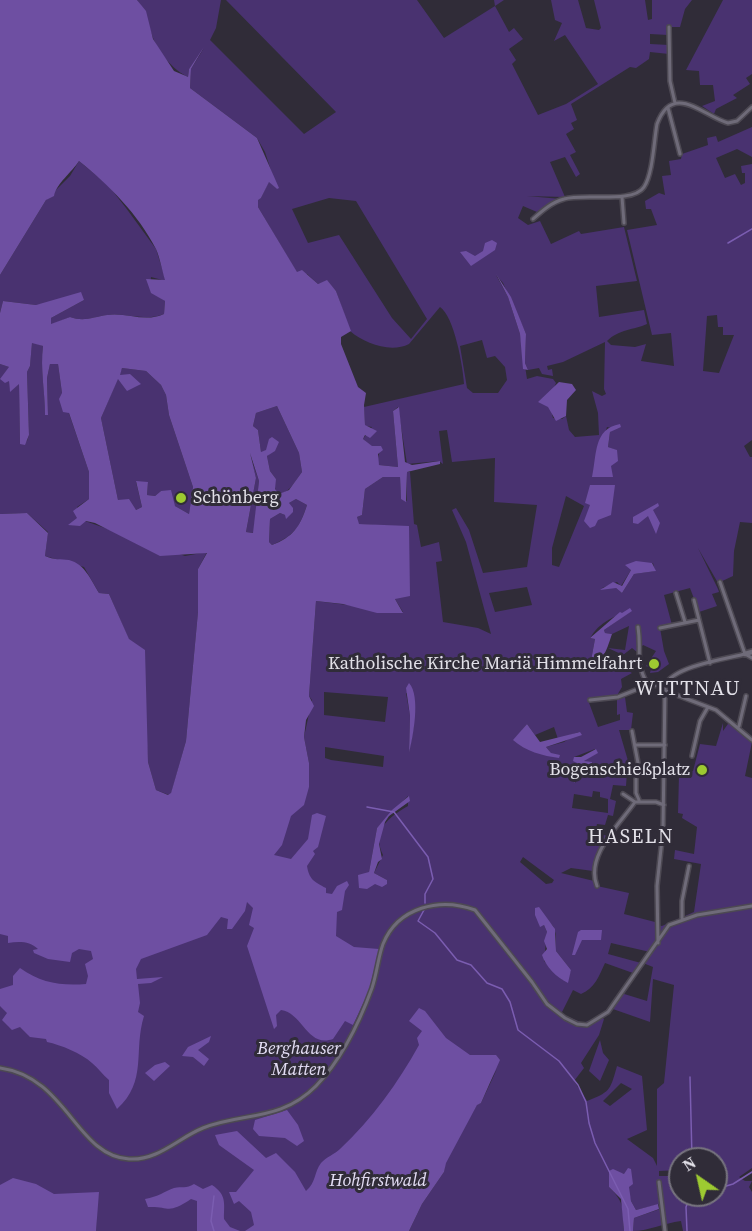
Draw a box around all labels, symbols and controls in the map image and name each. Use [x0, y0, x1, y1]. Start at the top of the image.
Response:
place label: Schönberg [193, 487, 279, 509]
marker: Schönberg [174, 491, 188, 505]
place label: Katholische Kirche Mariä Himmelfahrt [328, 653, 642, 675]
marker: Katholische Kirche Mariä Himmelfahrt [647, 657, 661, 671]
district label: WITTNAU [635, 677, 741, 703]
place label: Bogenschießplatz [549, 759, 690, 781]
marker: Bogenschießplatz [695, 763, 709, 777]
district label: HASELN [588, 826, 674, 850]
park label: Berghauser Matten [257, 1038, 341, 1080]
north arrow [668, 1147, 728, 1207]
text: N [678, 1151, 700, 1176]
park label: Hohfirstwald [329, 1170, 427, 1192]

